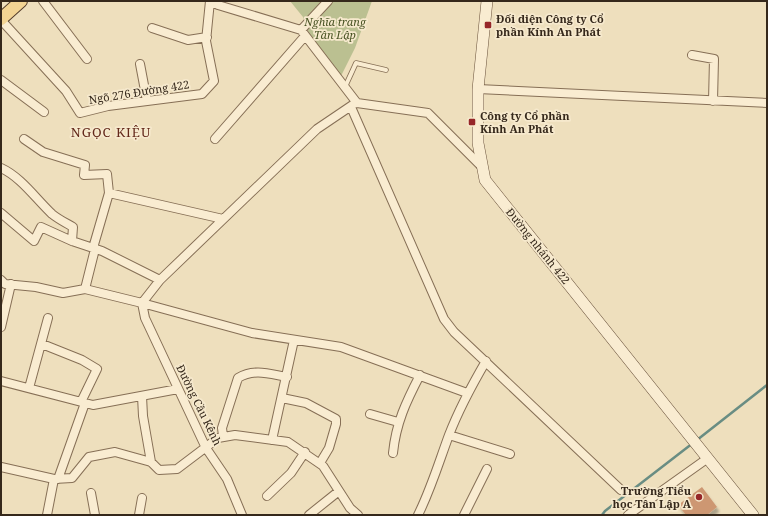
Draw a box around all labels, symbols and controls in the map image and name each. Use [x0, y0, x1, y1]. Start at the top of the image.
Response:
place label: Đối diện Công ty Cổ phần Kính An Phát [496, 11, 604, 39]
park label: Nghĩa trang Tân Lập [303, 14, 367, 42]
marker: Đối diện Công ty Cổ phần Kính An Phát [483, 20, 493, 30]
street label: Ngõ 276 Đường 422 [88, 76, 190, 107]
place label: Công ty Cổ phần Kính An Phát [480, 108, 570, 136]
marker: Công ty Cổ phần Kính An Phát [467, 117, 477, 127]
district label: NGỌC KIỆU [71, 123, 151, 141]
street label: Đường nhánh 422 [503, 204, 574, 287]
street label: Đường Cầu Kênh [173, 362, 226, 448]
place label: Trường Tiểu học Tân Lập A [613, 483, 692, 511]
marker: Trường Tiểu học Tân Lập A [694, 492, 704, 502]

